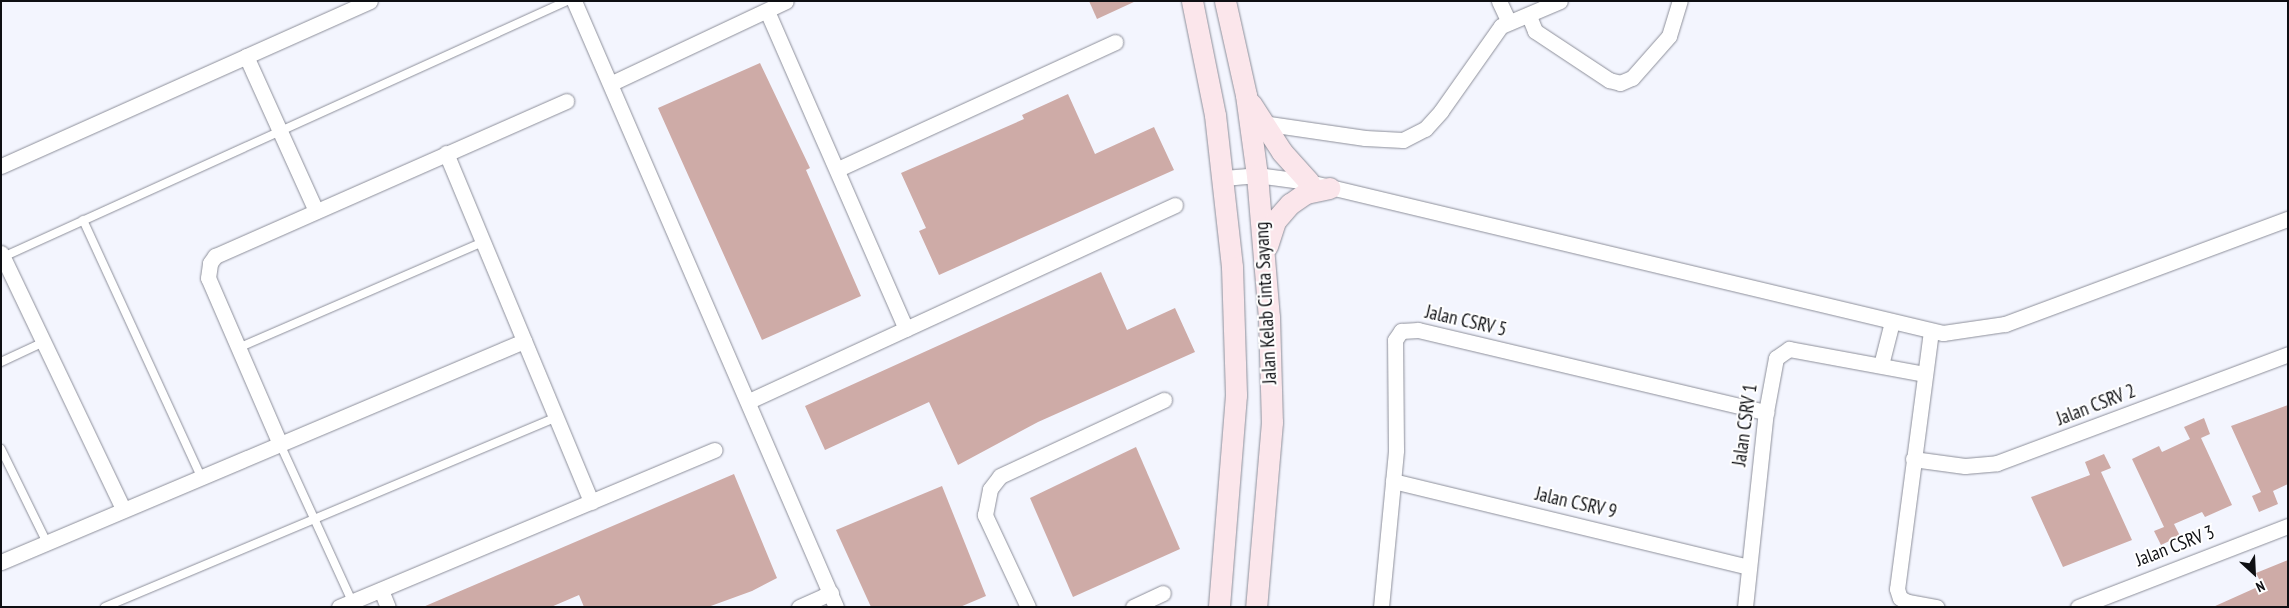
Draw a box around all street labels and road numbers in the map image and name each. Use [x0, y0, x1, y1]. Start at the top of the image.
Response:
street label: Jalan Kelab Cinta Sayang [1250, 221, 1282, 385]
street label: Jalan CSRV 5 [1423, 301, 1509, 341]
street label: Jalan CSRV 2 [2053, 379, 2139, 431]
street label: Jalan CSRV 1 [1728, 382, 1762, 468]
street label: Jalan CSRV 9 [1533, 483, 1619, 523]
street label: Jalan CSRV 3 [2132, 520, 2218, 572]

